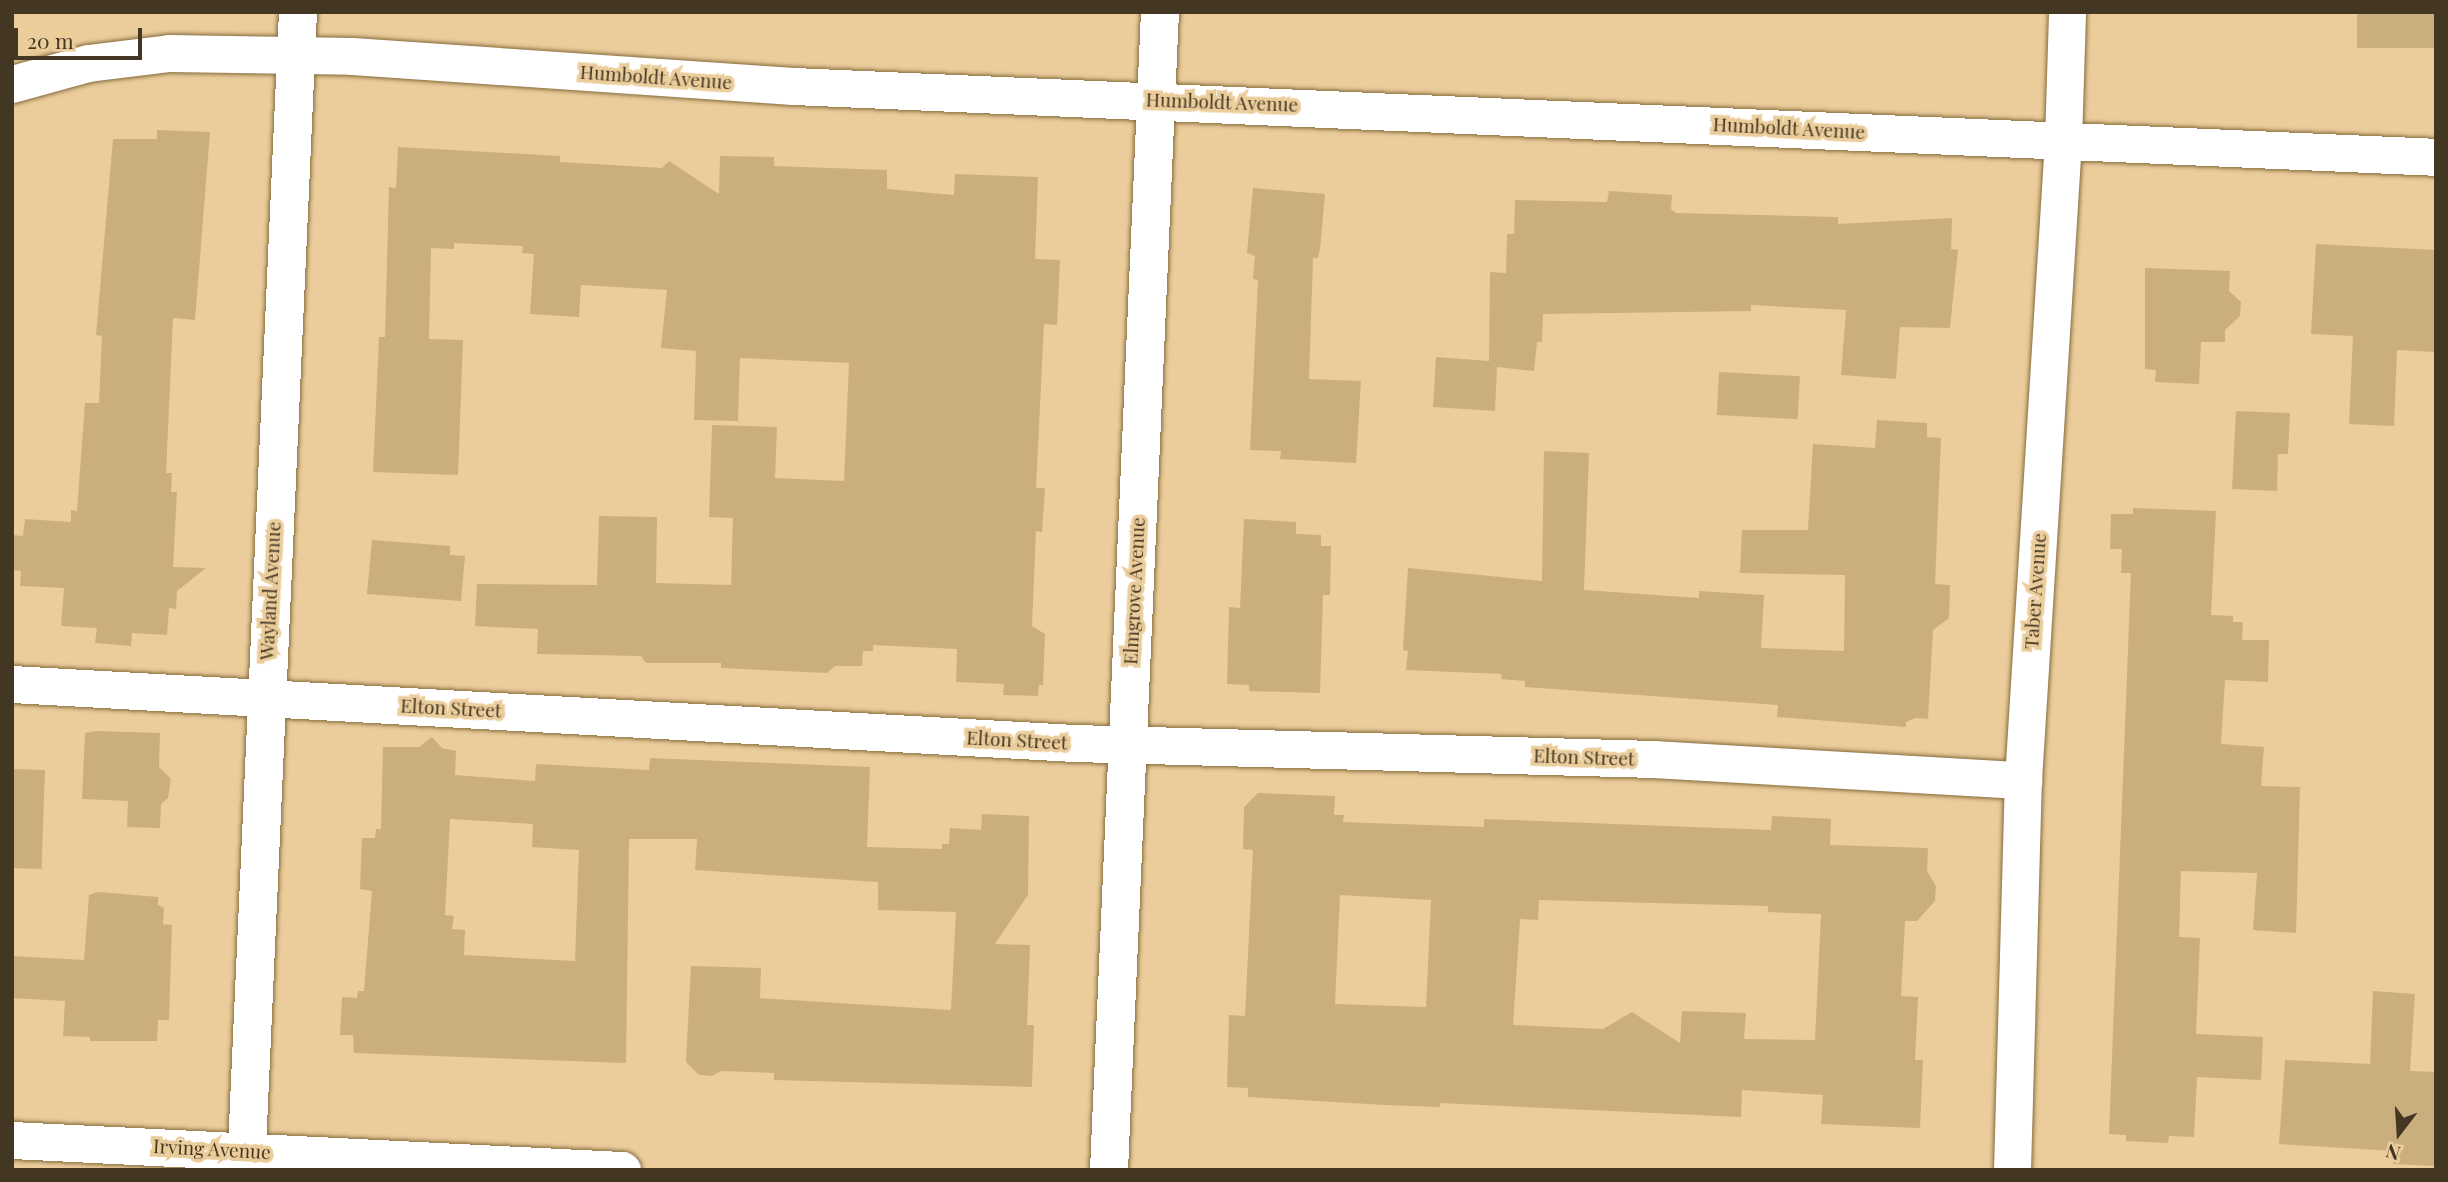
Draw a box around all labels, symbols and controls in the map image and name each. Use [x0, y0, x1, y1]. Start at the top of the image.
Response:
scale bar [18, 14, 145, 58]
text: 20 m [27, 26, 74, 54]
street label: Humboldt Avenue [579, 60, 733, 94]
street label: Humboldt Avenue [1145, 88, 1299, 116]
street label: Humboldt Avenue [1712, 113, 1866, 143]
street label: Elmgrove Avenue [1119, 516, 1149, 666]
street label: Wayland Avenue [255, 521, 285, 661]
street label: Taber Avenue [2020, 532, 2050, 650]
street label: Elton Street [400, 694, 502, 722]
street label: Elton Street [966, 726, 1068, 754]
street label: Elton Street [1533, 744, 1635, 770]
north arrow [2364, 1098, 2434, 1168]
street label: Irving Avenue [152, 1135, 272, 1163]
text: N [2382, 1139, 2403, 1168]

